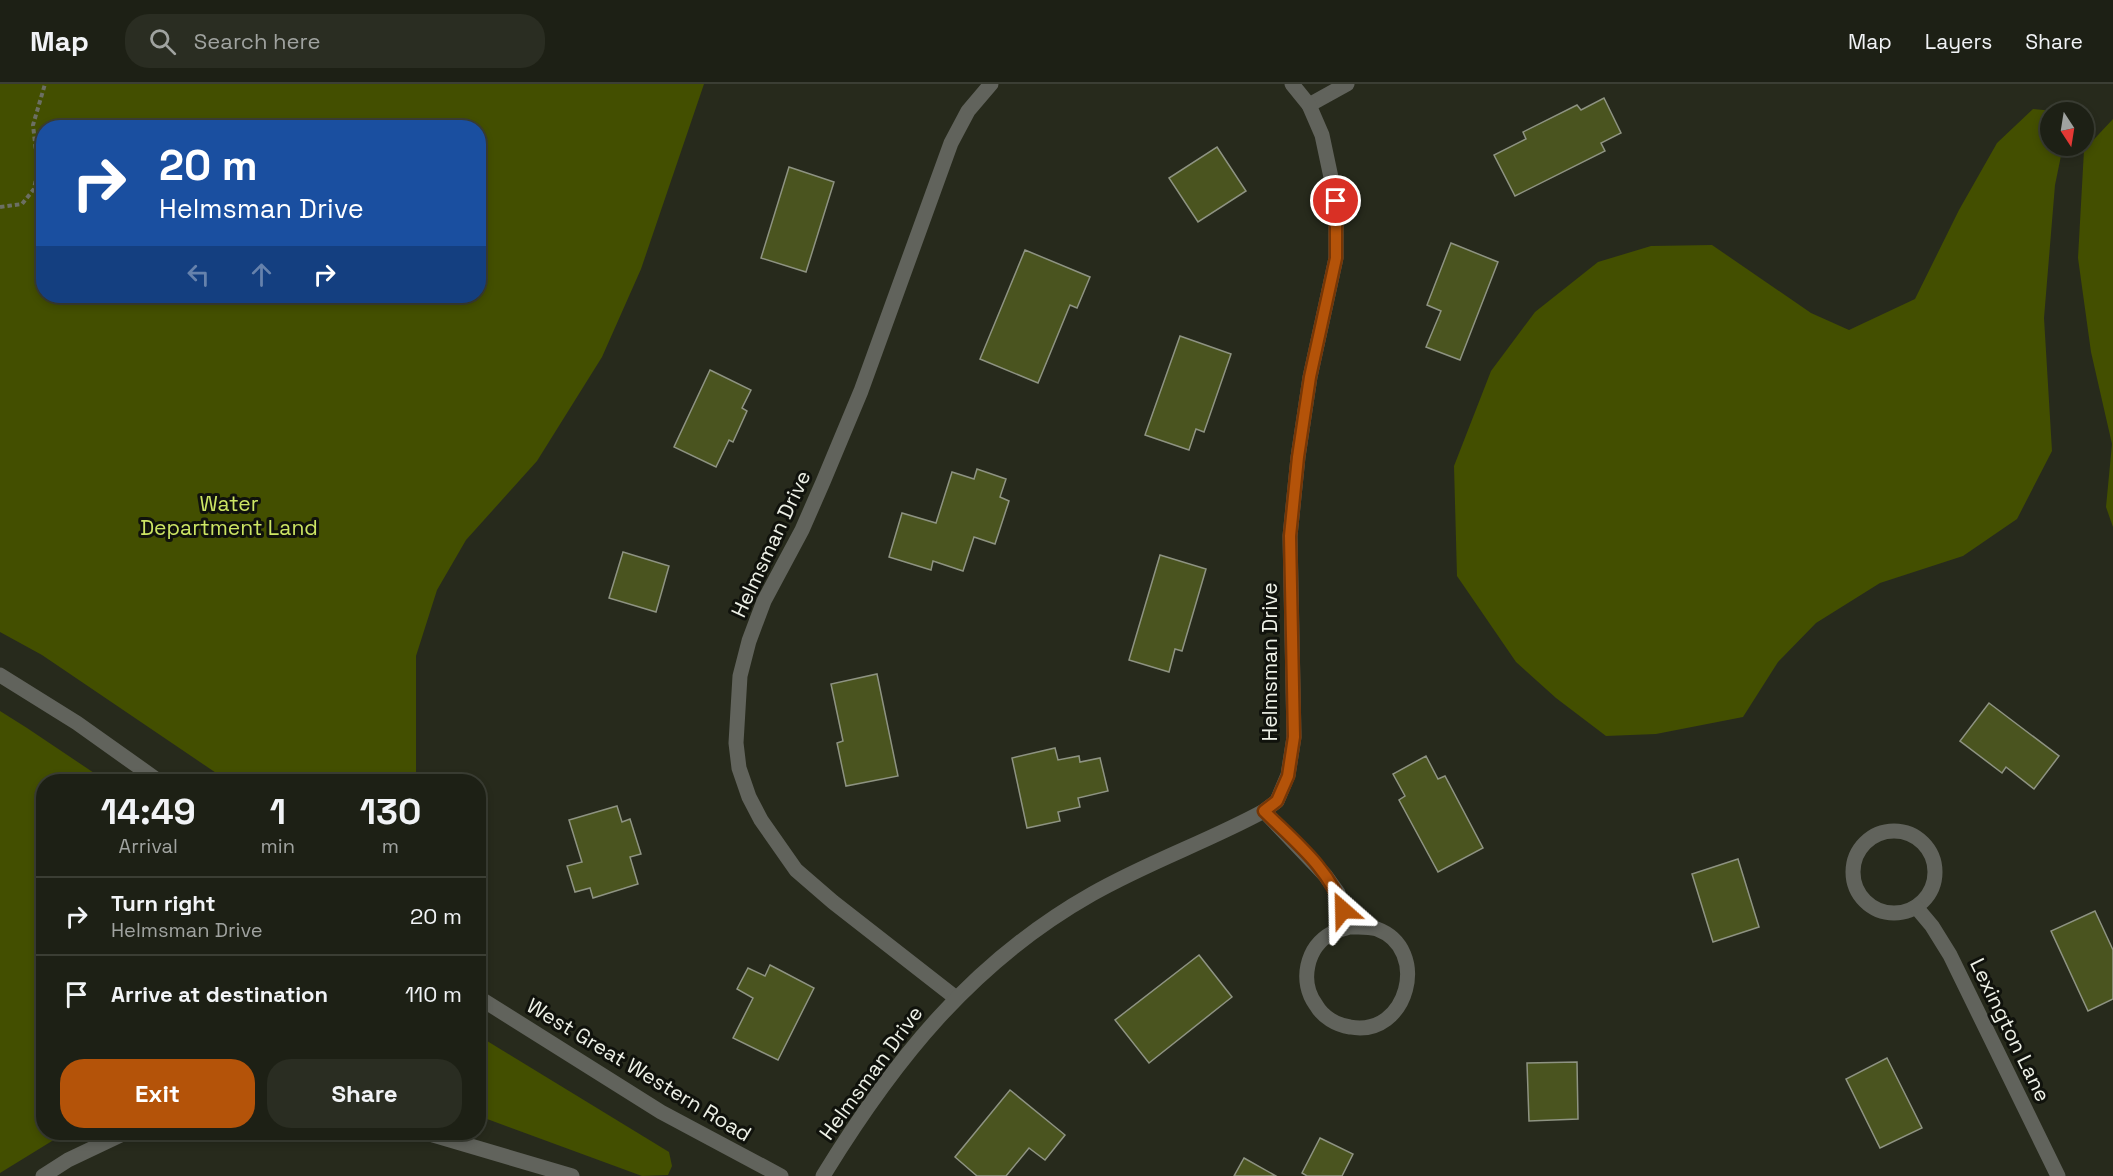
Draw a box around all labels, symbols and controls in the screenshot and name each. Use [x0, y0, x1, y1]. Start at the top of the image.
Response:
search box [125, 14, 545, 68]
text: Map [30, 23, 89, 59]
icon: search [146, 25, 179, 58]
text: Search here [194, 27, 321, 55]
text: Map [1848, 28, 1892, 55]
text: Layers [1925, 28, 1992, 55]
text: Share [2025, 28, 2083, 55]
north arrow [2040, 102, 2094, 156]
map controls [2040, 102, 2094, 156]
text: 20 m [159, 139, 258, 192]
icon: right [60, 144, 138, 222]
pin [1310, 175, 1361, 226]
icon: arrive [1319, 184, 1352, 217]
text: Helmsman Drive [159, 191, 364, 226]
icon: left [182, 258, 215, 291]
icon: ahead [245, 258, 278, 291]
icon: right [308, 258, 341, 291]
street label: Helmsman Drive [725, 466, 816, 622]
park label: Water Department Land [140, 490, 318, 541]
street label: Helmsman Drive [1256, 582, 1283, 742]
text: 14:49 [101, 789, 196, 835]
text: 1 [270, 789, 286, 835]
text: 130 [360, 789, 421, 835]
text: Arrival [119, 833, 178, 859]
text: min [261, 833, 295, 859]
text: m [382, 833, 399, 859]
position arrow [1311, 878, 1375, 942]
text: Turn right [111, 889, 216, 917]
icon: right [60, 900, 93, 933]
text: 20 m [410, 902, 462, 930]
text: Helmsman Drive [111, 917, 263, 943]
street label: Lexington Lane [1964, 954, 2057, 1106]
icon: arrive [60, 978, 93, 1011]
text: Arrive at destination [111, 980, 328, 1008]
text: 110 m [405, 980, 462, 1008]
street label: West Great Western Road [522, 992, 757, 1147]
street label: Helmsman Drive [813, 1000, 928, 1145]
button: Exit [60, 1059, 255, 1128]
button: Share [267, 1059, 462, 1128]

